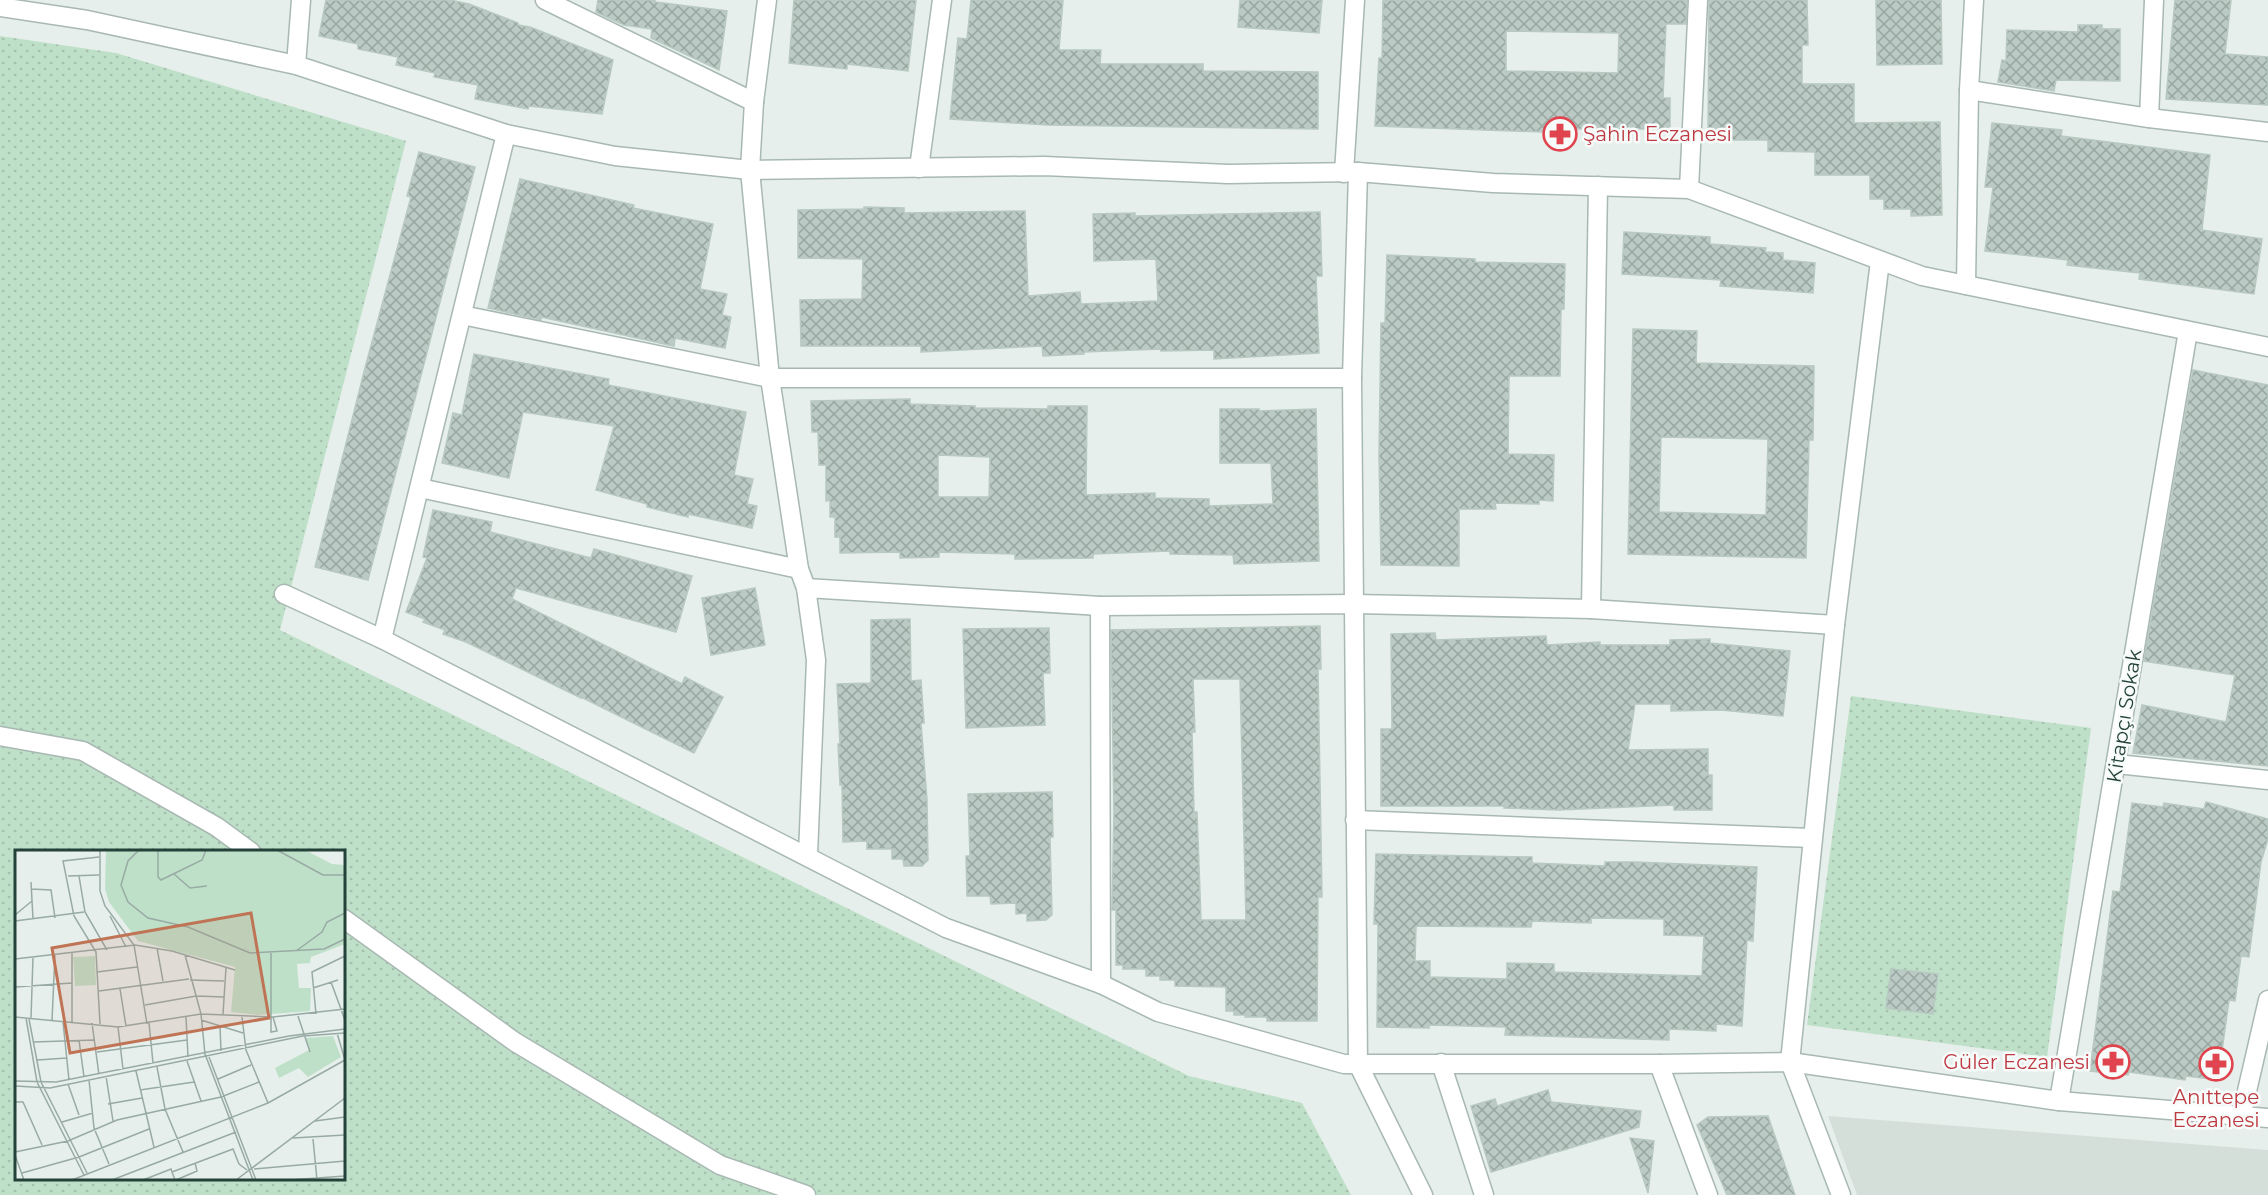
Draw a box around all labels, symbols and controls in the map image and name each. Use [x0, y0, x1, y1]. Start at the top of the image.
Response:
pharmacy icon: Şahin Eczanesi [1542, 116, 1578, 152]
place label: Şahin Eczanesi [1583, 122, 1732, 146]
street label: Kitapçı Sokak [2102, 648, 2146, 784]
inset map [15, 850, 345, 1180]
pharmacy icon: Güler Eczanesi [2095, 1044, 2131, 1080]
pharmacy icon: Anıttepe Eczanesi [2198, 1046, 2234, 1082]
place label: Güler Eczanesi [1943, 1050, 2090, 1074]
place label: Anıttepe Eczanesi [2172, 1085, 2260, 1132]

